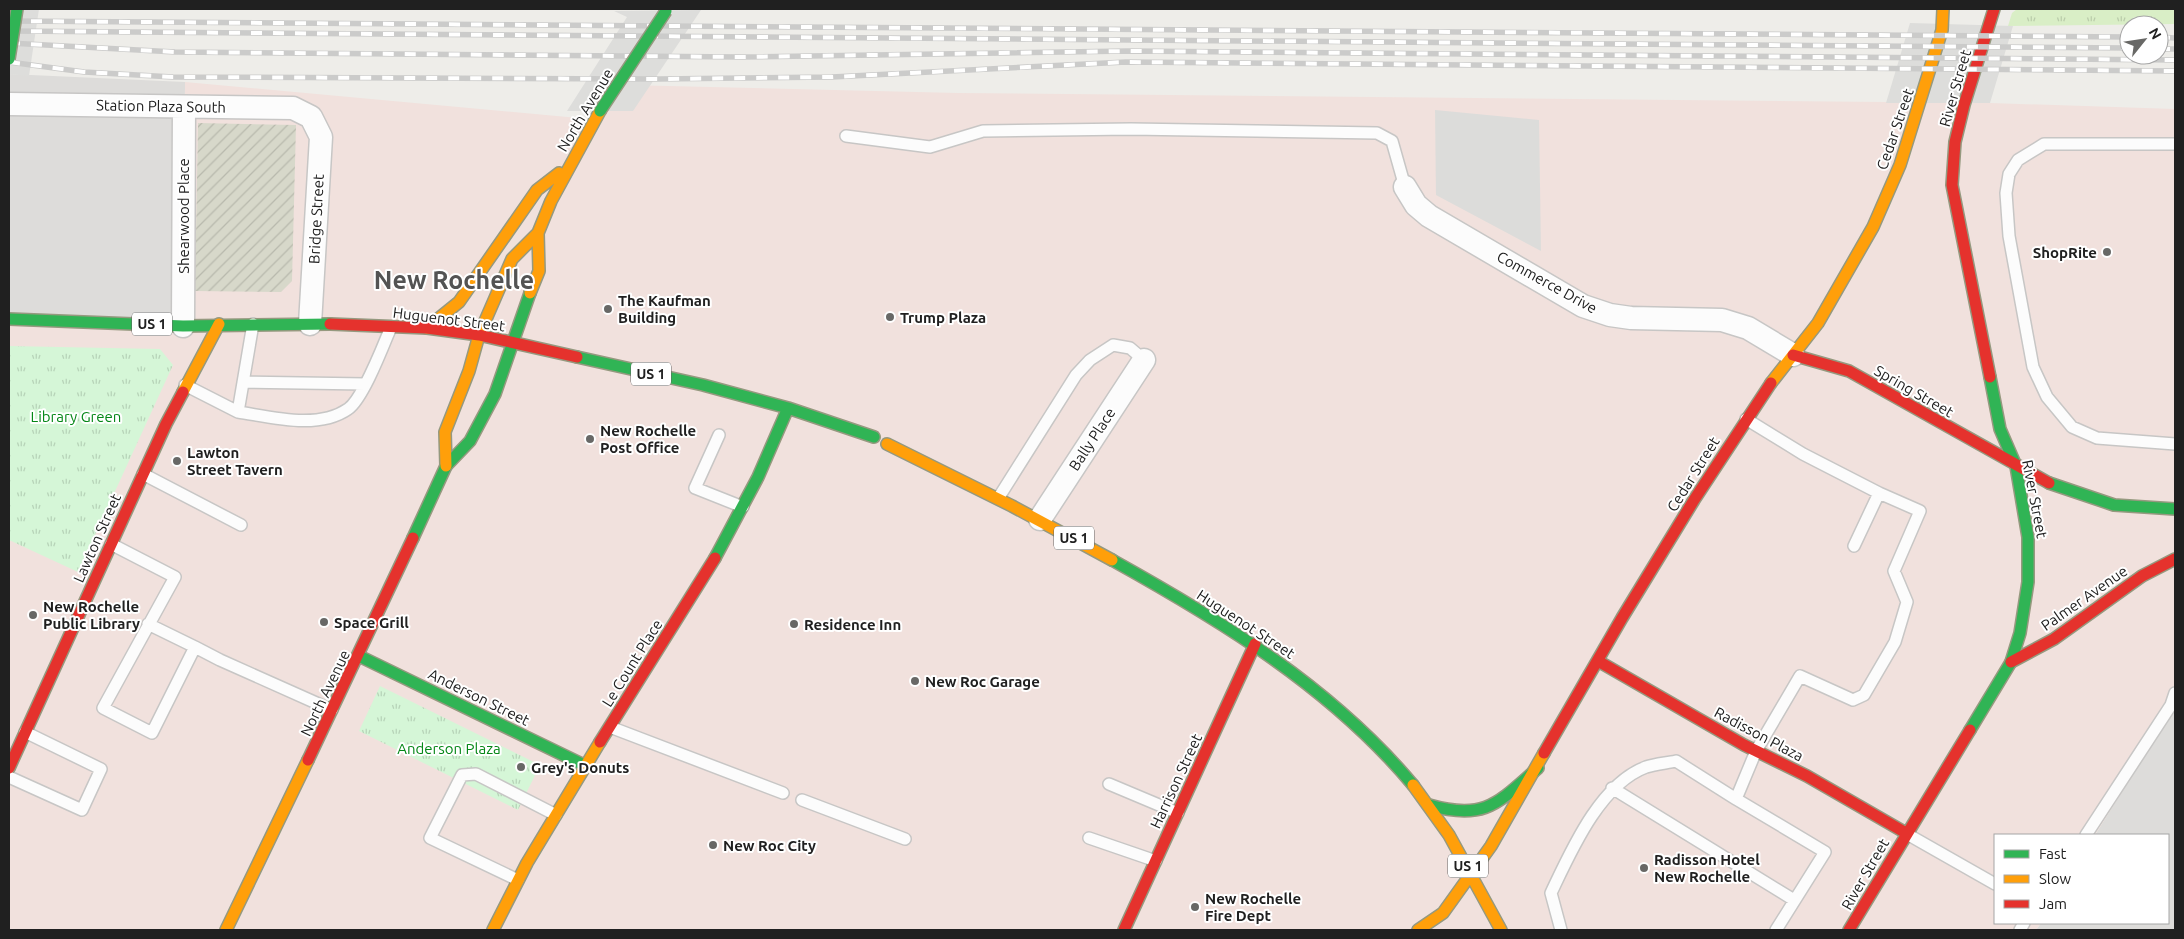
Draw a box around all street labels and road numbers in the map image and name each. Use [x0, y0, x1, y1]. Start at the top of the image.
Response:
street label: River Street [1936, 47, 1974, 129]
street label: North Avenue [554, 66, 616, 154]
street label: Cedar Street [1873, 86, 1917, 172]
street label: Station Plaza South [96, 96, 226, 116]
street label: Shearwood Place [175, 158, 192, 274]
street label: Bridge Street [305, 174, 327, 264]
street label: Commerce Drive [1494, 247, 1600, 317]
street label: Huguenot Street [392, 304, 506, 334]
road number: US 1 [132, 312, 172, 336]
road number: US 1 [631, 362, 671, 386]
street label: Spring Street [1871, 362, 1957, 421]
street label: Bally Place [1065, 404, 1119, 474]
street label: Cedar Street [1663, 433, 1723, 515]
street label: River Street [2019, 458, 2051, 540]
street label: Lawton Street [70, 491, 124, 585]
road number: US 1 [1054, 526, 1094, 550]
street label: Palmer Avenue [2038, 562, 2130, 634]
street label: Huguenot Street [1194, 586, 1298, 662]
street label: Le Count Place [598, 616, 666, 710]
street label: North Avenue [297, 647, 353, 739]
street label: Anderson Street [426, 665, 532, 729]
street label: Radisson Plaza [1712, 703, 1806, 765]
street label: Harrison Street [1147, 731, 1205, 831]
street label: River Street [1838, 835, 1892, 913]
road number: US 1 [1448, 854, 1488, 878]

